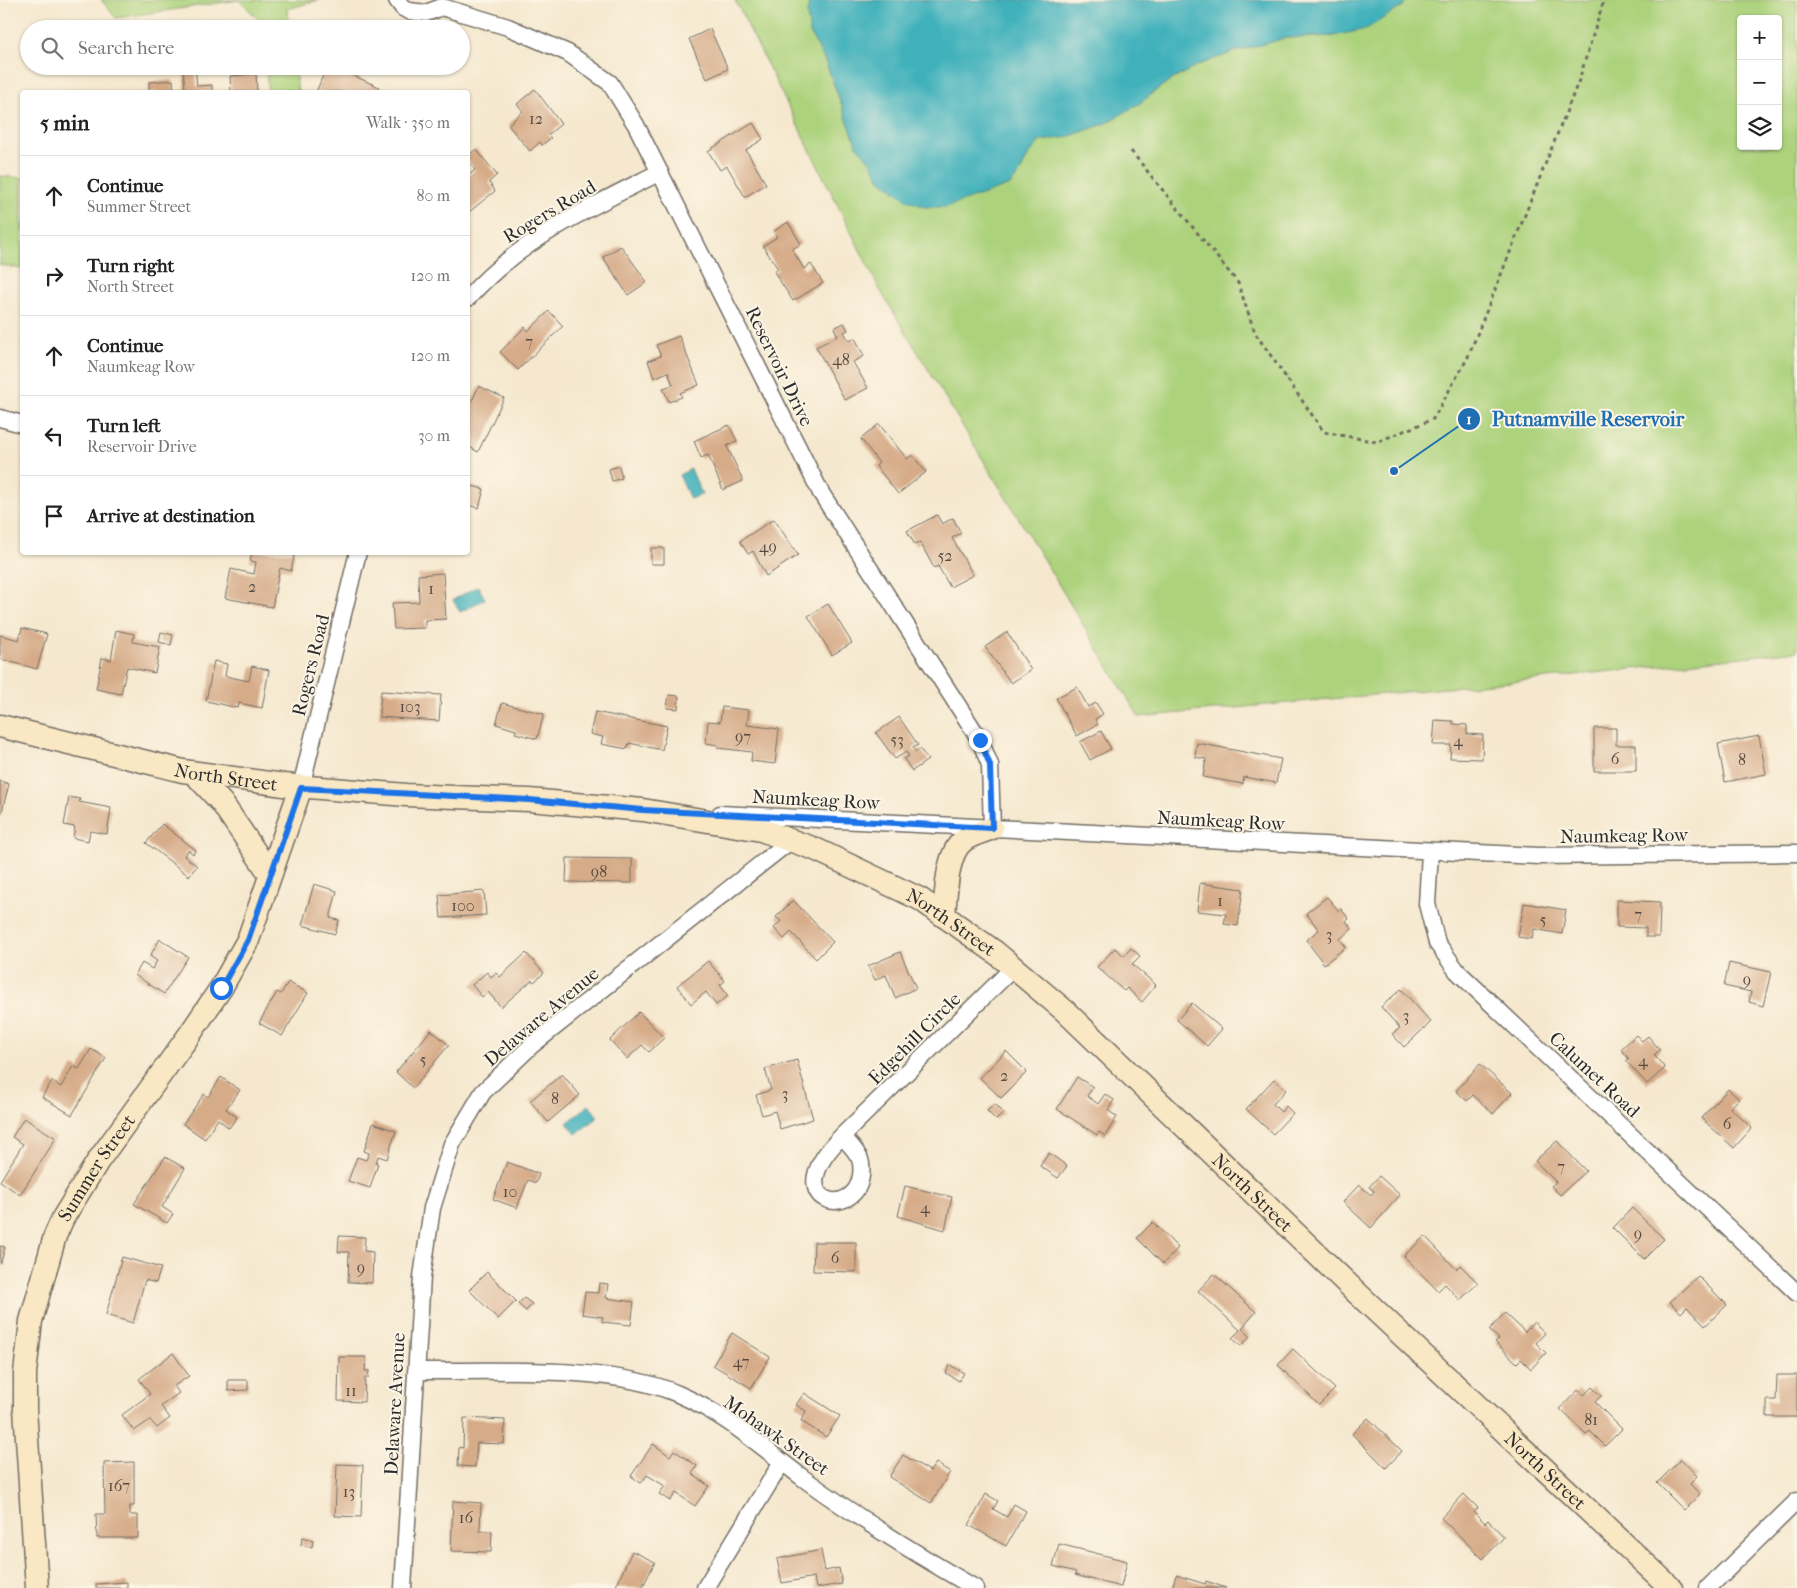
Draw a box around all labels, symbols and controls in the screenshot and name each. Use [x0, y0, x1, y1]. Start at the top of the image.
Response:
map controls [1737, 15, 1782, 150]
button: + [1737, 15, 1782, 60]
search box [20, 20, 470, 75]
icon: search [38, 34, 66, 62]
text: Search here [78, 37, 174, 59]
button: − [1737, 60, 1782, 105]
button: layers [1737, 105, 1782, 150]
house number: 12 [529, 109, 543, 128]
text: 5 min [40, 111, 89, 135]
text: Walk · 350 m [366, 113, 450, 132]
text: Continue [87, 175, 163, 197]
street label: Rogers Road [499, 175, 600, 248]
icon: ahead [40, 182, 68, 210]
text: 80 m [416, 186, 450, 205]
text: Summer Street [87, 197, 191, 216]
text: Turn right [87, 255, 174, 277]
icon: right [40, 262, 68, 290]
text: 120 m [411, 266, 450, 285]
text: North Street [87, 277, 174, 296]
street label: Reservoir Drive [741, 303, 818, 430]
house number: 7 [525, 332, 533, 351]
text: Continue [87, 335, 163, 357]
icon: ahead [40, 342, 68, 370]
text: 120 m [411, 346, 450, 365]
house number: 48 [832, 350, 850, 369]
text: Naumkeag Row [87, 357, 195, 376]
callout: Putnamville Reservoir [1457, 402, 1694, 437]
text: Putnamville Reservoir [1492, 408, 1685, 431]
text: 1 [1466, 410, 1472, 428]
text: Turn left [87, 415, 161, 437]
icon: left [40, 422, 68, 450]
text: 30 m [418, 426, 450, 445]
text: Reservoir Drive [87, 437, 197, 456]
icon: arrive [40, 502, 68, 530]
text: Arrive at destination [87, 505, 255, 527]
house number: 49 [759, 537, 777, 556]
house number: 52 [937, 546, 953, 565]
house number: 2 [248, 577, 256, 596]
house number: 1 [428, 579, 434, 598]
street label: Rogers Road [288, 611, 334, 718]
house number: 103 [399, 697, 421, 716]
house number: 97 [735, 727, 751, 746]
route end [969, 729, 992, 752]
house number: 53 [890, 730, 904, 749]
house number: 4 [1453, 731, 1463, 750]
house number: 6 [1611, 749, 1620, 768]
house number: 8 [1738, 750, 1746, 769]
street label: North Street [172, 759, 279, 796]
street label: Naumkeag Row [751, 786, 881, 814]
street label: Naumkeag Row [1156, 807, 1286, 835]
street label: Naumkeag Row [1560, 824, 1689, 848]
house number: 98 [591, 862, 607, 881]
street label: North Street [903, 884, 1000, 961]
house number: 1 [1217, 891, 1223, 910]
house number: 100 [451, 896, 475, 915]
house number: 7 [1634, 905, 1642, 924]
house number: 5 [1540, 910, 1547, 929]
house number: 3 [1326, 925, 1332, 944]
street label: Delaware Avenue [480, 962, 603, 1071]
house number: 9 [1743, 970, 1751, 989]
route start [210, 977, 233, 1000]
street label: Edgehill Circle [864, 988, 965, 1089]
house number: 3 [1403, 1006, 1409, 1025]
street label: Calumet Road [1544, 1027, 1645, 1123]
house number: 5 [420, 1050, 427, 1069]
house number: 4 [1638, 1051, 1648, 1070]
house number: 2 [1000, 1066, 1008, 1085]
house number: 3 [782, 1084, 788, 1103]
house number: 8 [551, 1089, 559, 1108]
street label: Summer Street [54, 1110, 140, 1226]
house number: 6 [1723, 1114, 1732, 1133]
street label: North Street [1207, 1149, 1297, 1237]
house number: 7 [1557, 1157, 1565, 1176]
house number: 10 [503, 1182, 517, 1201]
house number: 4 [920, 1198, 930, 1217]
house number: 9 [1634, 1224, 1642, 1243]
house number: 6 [831, 1248, 840, 1267]
house number: 9 [357, 1258, 365, 1277]
street label: Delaware Avenue [380, 1332, 410, 1476]
house number: 47 [733, 1352, 750, 1371]
house number: 11 [345, 1381, 357, 1400]
street label: Mohawk Street [719, 1391, 834, 1480]
house number: 81 [1584, 1410, 1598, 1429]
street label: North Street [1500, 1428, 1591, 1515]
house number: 167 [108, 1476, 130, 1495]
house number: 13 [343, 1482, 355, 1501]
house number: 16 [459, 1508, 473, 1527]

